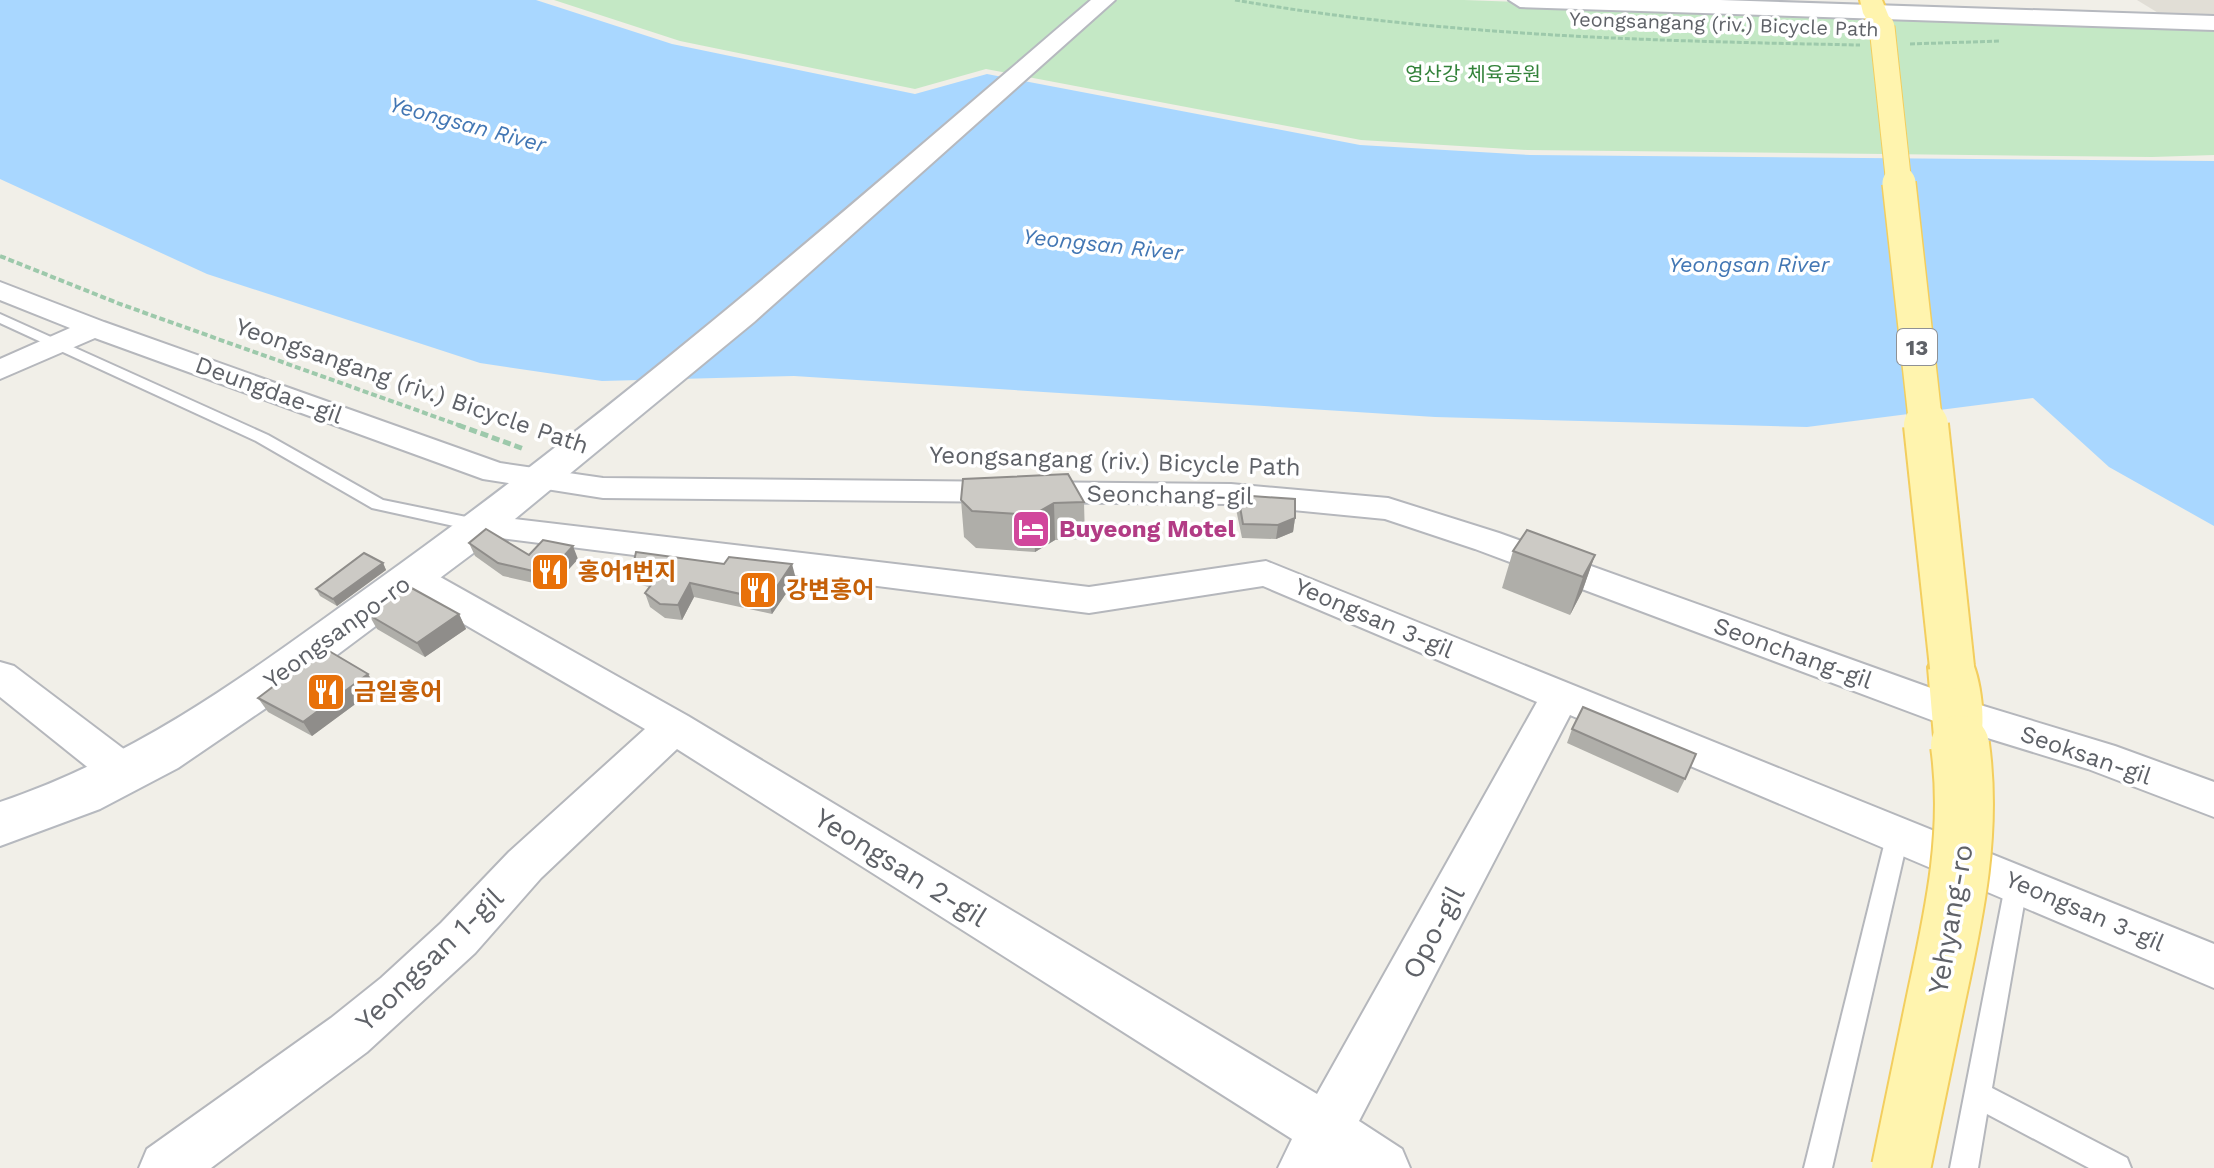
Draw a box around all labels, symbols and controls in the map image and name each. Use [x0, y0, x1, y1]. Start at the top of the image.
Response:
street label: Yeongsangang (riv.) Bicycle Path [1569, 7, 1879, 41]
park label: 영산강 체육공원 [1405, 62, 1541, 86]
water label: Yeongsan River [387, 92, 550, 158]
water label: Yeongsan River [1022, 224, 1186, 265]
water label: Yeongsan River [1669, 252, 1831, 277]
street label: Yeongsangang (riv.) Bicycle Path [232, 312, 592, 460]
road number: 13 [1897, 329, 1937, 365]
street label: Deungdae-gil [191, 350, 347, 430]
street label: Yeongsangang (riv.) Bicycle Path [929, 441, 1301, 481]
street label: Seonchang-gil [1086, 480, 1254, 510]
hotel icon: Buyeong Motel [1010, 508, 1052, 550]
place label: Buyeong Motel [1059, 515, 1235, 543]
restaurant icon: 홍어1번지 [529, 551, 571, 593]
place label: 홍어1번지 [578, 558, 677, 586]
street label: Yeongsanpo-ro [258, 569, 416, 695]
restaurant icon: 강변홍어 [737, 569, 779, 611]
street label: Yeongsan 3-gil [1290, 572, 1458, 664]
place label: 강변홍어 [786, 576, 874, 604]
street label: Seonchang-gil [1710, 611, 1877, 695]
restaurant icon: 금일홍어 [305, 671, 347, 713]
place label: 금일홍어 [354, 678, 442, 706]
street label: Seoksan-gil [2017, 719, 2156, 791]
street label: Yeongsan 2-gil [808, 801, 994, 934]
street label: Yehyang-ro [1921, 842, 1980, 996]
street label: Yeongsan 3-gil [2001, 865, 2169, 957]
street label: Yeongsan 1-gil [349, 880, 510, 1038]
street label: Opo-gil [1395, 880, 1472, 984]

